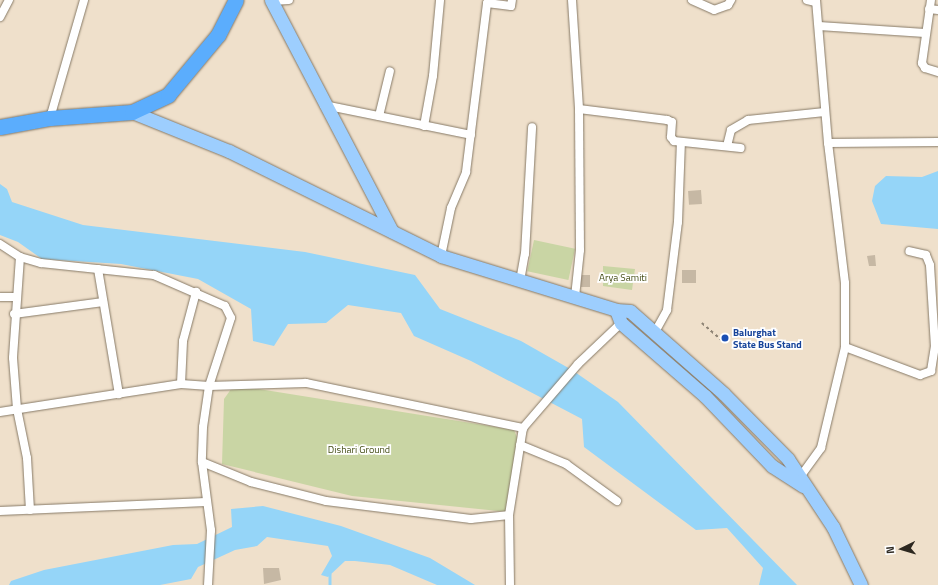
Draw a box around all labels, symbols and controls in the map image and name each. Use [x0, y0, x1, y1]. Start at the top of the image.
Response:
park label: Arya Samiti [599, 272, 647, 284]
place label: Balurghat State Bus Stand [733, 326, 802, 350]
marker: Balurghat State Bus Stand [720, 333, 730, 343]
park label: Dishari Ground [328, 444, 390, 456]
north arrow [882, 529, 922, 569]
text: N [882, 546, 898, 555]

